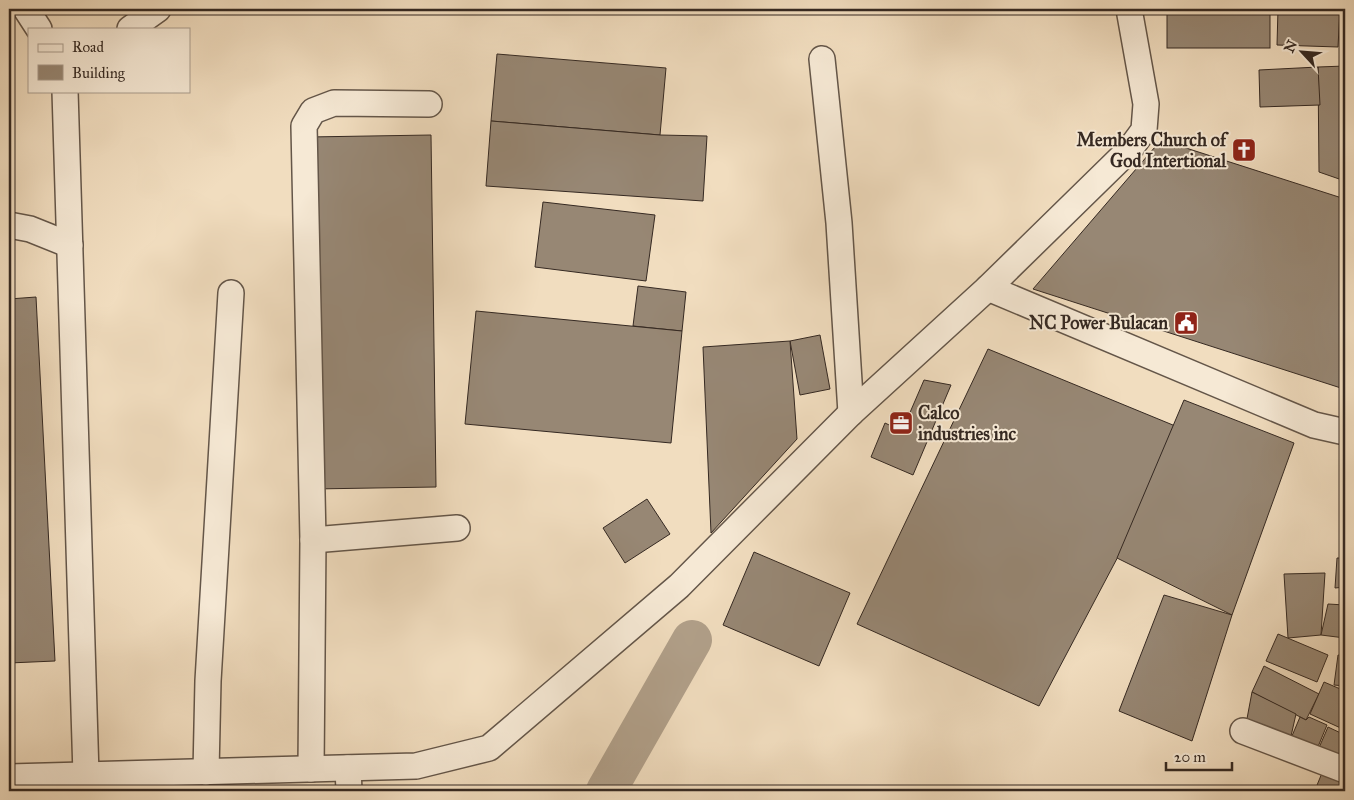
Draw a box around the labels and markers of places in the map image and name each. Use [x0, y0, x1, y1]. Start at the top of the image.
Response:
place label: Members Church of God Intertional [1077, 129, 1229, 172]
church icon: Members Church of God Intertional [1231, 137, 1257, 163]
public building icon: NC Power Bulacan [1173, 310, 1199, 336]
place label: NC Power Bulacan [1029, 312, 1168, 334]
place label: Calco industries inc [918, 402, 1016, 445]
office icon: Calco industries inc [888, 410, 914, 436]

